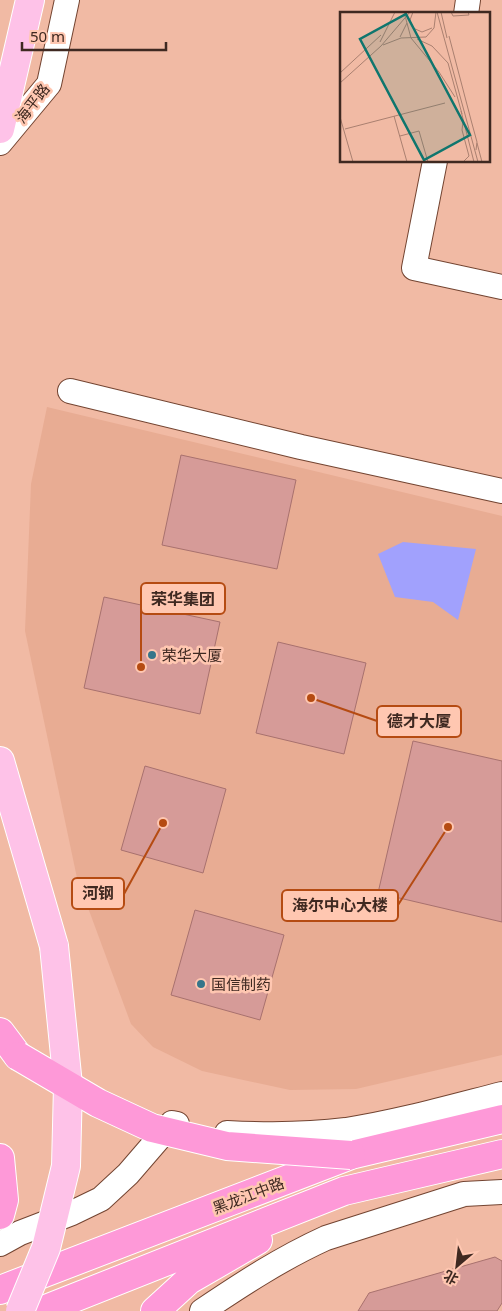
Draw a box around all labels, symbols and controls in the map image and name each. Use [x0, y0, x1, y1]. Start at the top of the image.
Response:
inset map [340, 12, 490, 162]
scale bar [22, 20, 166, 52]
text: 50 m [30, 26, 65, 46]
street label: 海平路 [10, 79, 54, 127]
callout: 荣华集团 [141, 583, 225, 614]
text: 荣华集团 [151, 588, 215, 610]
place label: 荣华大厦 [162, 645, 222, 665]
marker: 荣华大厦 [146, 649, 158, 661]
callout: 德才大厦 [377, 706, 461, 737]
text: 德才大厦 [387, 710, 451, 732]
callout: 河钢 [72, 878, 124, 909]
text: 河钢 [82, 882, 114, 904]
callout: 海尔中心大楼 [282, 890, 398, 921]
text: 海尔中心大楼 [292, 894, 388, 916]
place label: 国信制药 [211, 974, 271, 994]
marker: 国信制药 [195, 978, 207, 990]
street label: 黑龙江中路 [209, 1172, 287, 1218]
north arrow [432, 1241, 482, 1291]
text: 北 [440, 1266, 461, 1290]

